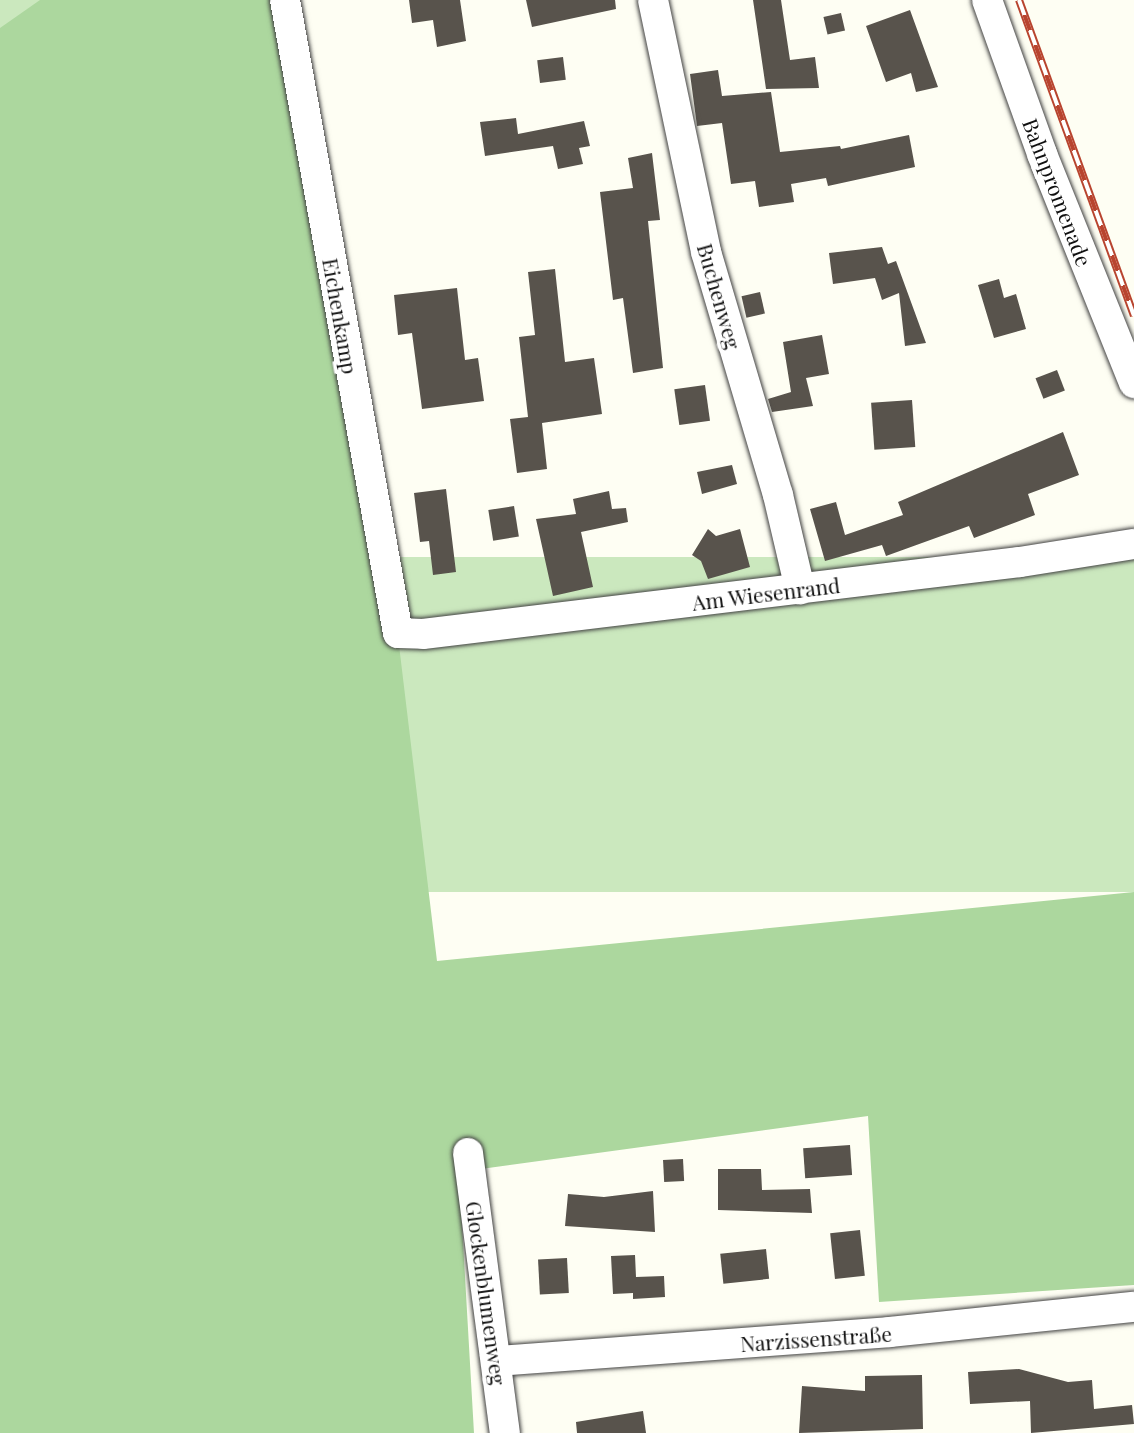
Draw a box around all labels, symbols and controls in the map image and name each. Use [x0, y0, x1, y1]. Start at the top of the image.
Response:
street label: Bahnpromenade [1018, 115, 1098, 269]
street label: Buchenweg [693, 240, 747, 352]
street label: Eichenkamp [318, 256, 364, 376]
street label: Am Wiesenrand [690, 571, 842, 615]
street label: Glockenblumenweg [462, 1199, 512, 1387]
street label: Narzissenstraße [739, 1320, 893, 1356]

